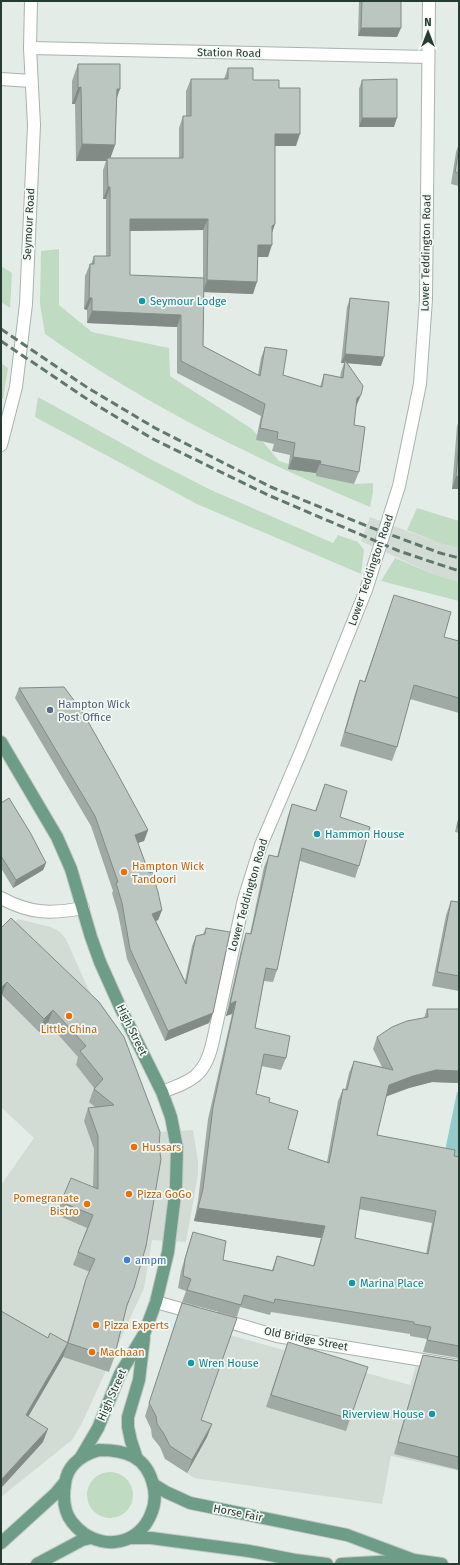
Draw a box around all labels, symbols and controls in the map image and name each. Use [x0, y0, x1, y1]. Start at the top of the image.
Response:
north arrow [408, 12, 448, 52]
text: N [424, 16, 432, 29]
street label: Station Road [197, 46, 261, 60]
street label: Seymour Road [21, 188, 37, 260]
street label: Lower Teddington Road [418, 194, 434, 312]
place label: Seymour Lodge [150, 295, 227, 308]
marker: Seymour Lodge [137, 296, 147, 306]
street label: Lower Teddington Road [346, 513, 396, 627]
place label: Hampton Wick Post Office [58, 698, 130, 724]
marker: Hampton Wick Post Office [45, 705, 55, 715]
place label: Hammon House [325, 828, 405, 841]
marker: Hammon House [312, 829, 322, 839]
street label: Lower Teddington Road [226, 837, 270, 953]
place label: Hampton Wick Tandoori [132, 860, 204, 886]
marker: Hampton Wick Tandoori [119, 867, 129, 877]
street label: High Street [114, 1002, 150, 1058]
marker: Little China [64, 1011, 74, 1021]
place label: Little China [41, 1023, 97, 1036]
place label: Hussars [142, 1141, 181, 1154]
marker: Hussars [129, 1142, 139, 1152]
place label: Pizza GoGo [137, 1188, 192, 1201]
marker: Pizza GoGo [124, 1189, 134, 1199]
place label: Pomegranate Bistro [13, 1192, 79, 1218]
marker: Pomegranate Bistro [82, 1199, 92, 1209]
place label: ampm [135, 1254, 166, 1267]
marker: ampm [122, 1255, 132, 1265]
place label: Marina Place [360, 1277, 424, 1290]
marker: Marina Place [347, 1278, 357, 1288]
place label: Pizza Experts [104, 1319, 169, 1332]
marker: Pizza Experts [91, 1320, 101, 1330]
street label: Old Bridge Street [263, 1324, 349, 1354]
place label: Machaan [100, 1346, 145, 1359]
marker: Machaan [87, 1347, 97, 1357]
place label: Wren House [199, 1357, 259, 1370]
marker: Wren House [186, 1358, 196, 1368]
street label: High Street [95, 1367, 129, 1423]
place label: Riverview House [342, 1408, 424, 1421]
marker: Riverview House [427, 1409, 437, 1419]
street label: Horse Fair [212, 1502, 265, 1524]

